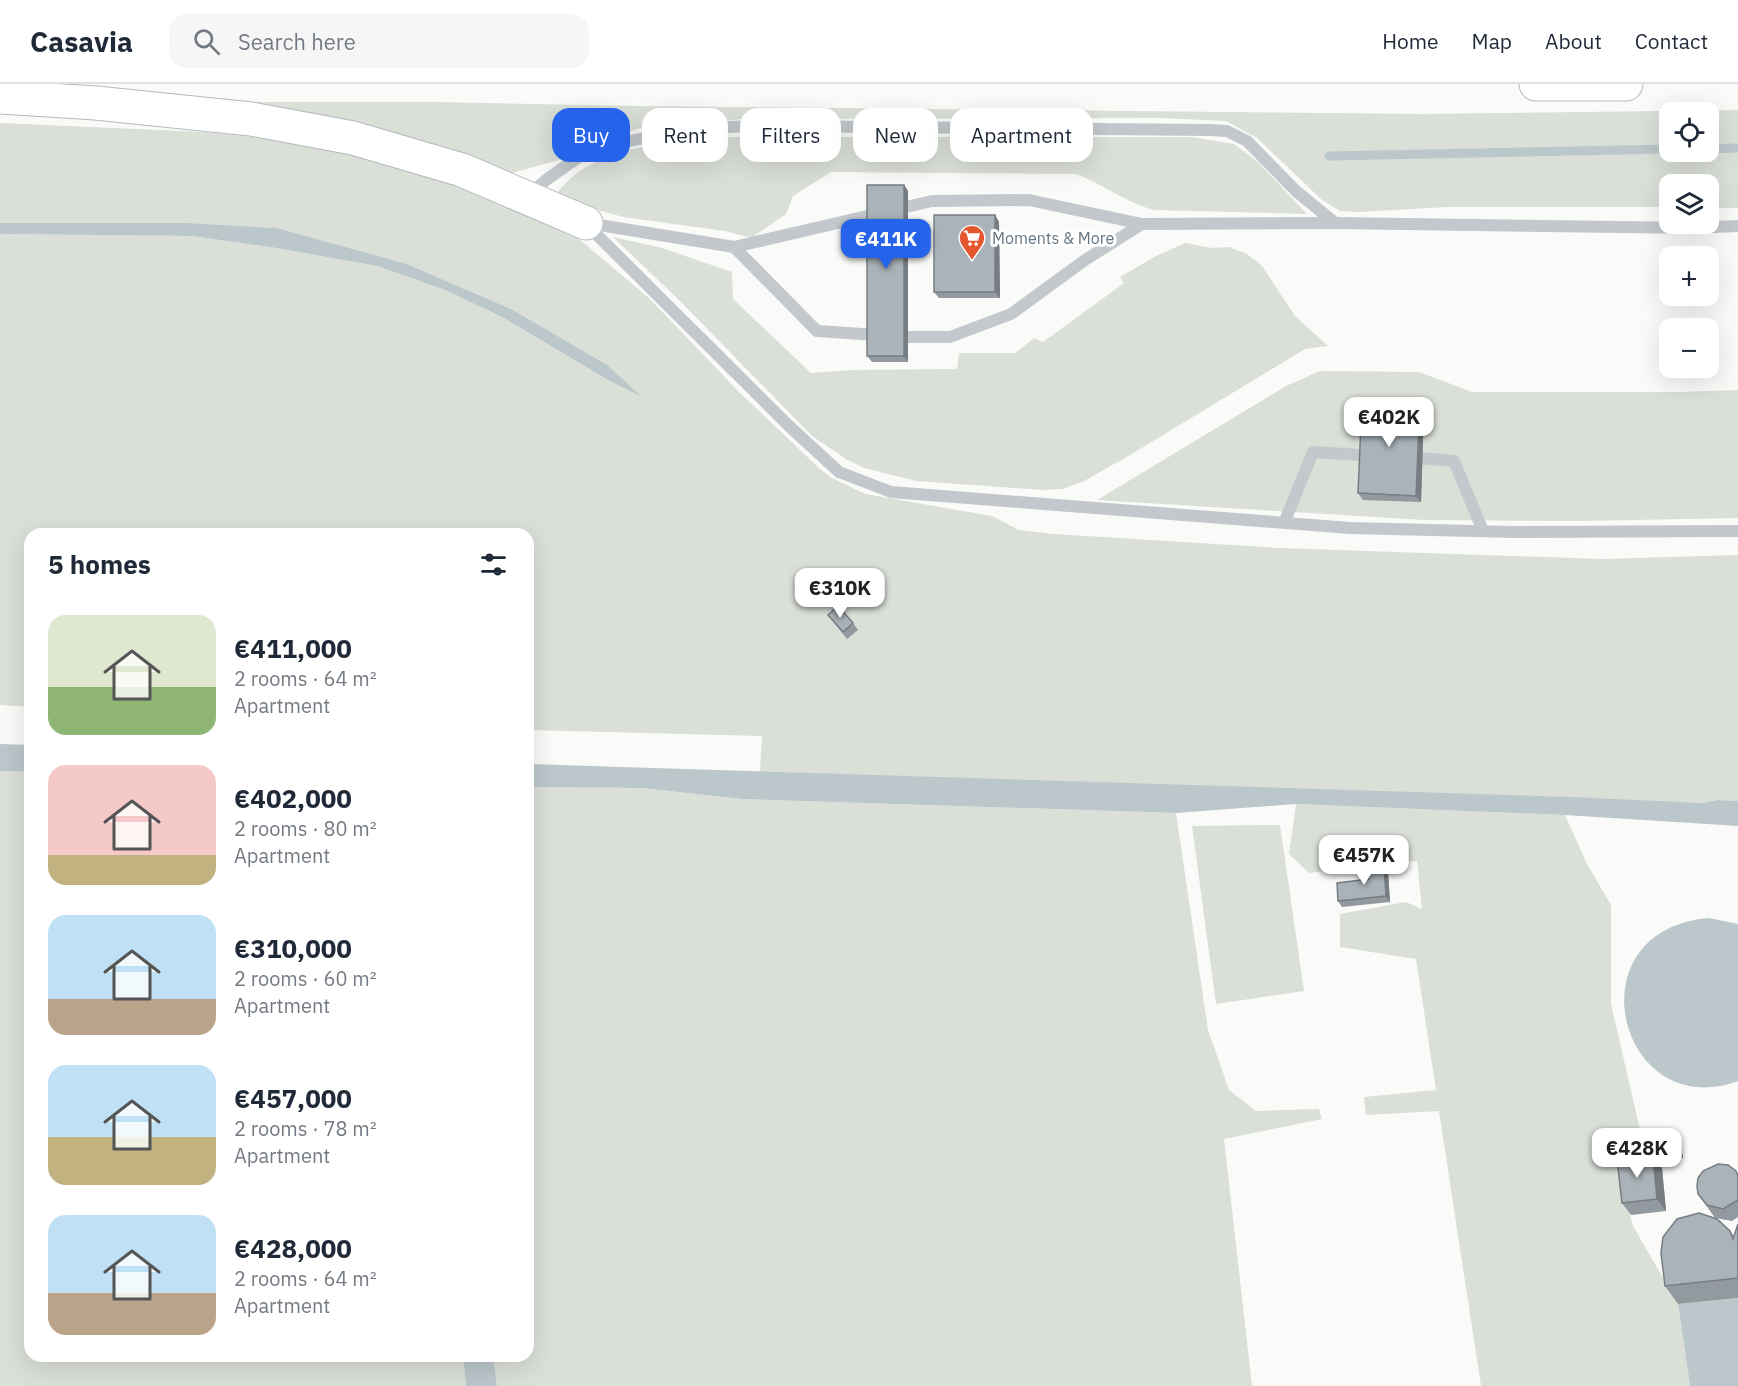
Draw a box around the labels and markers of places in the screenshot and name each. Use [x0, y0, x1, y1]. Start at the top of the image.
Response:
pin: €411K [844, 219, 928, 270]
supermarket icon: Moments & More [957, 223, 987, 261]
place label: Moments & More [992, 228, 1115, 248]
pin: €402K [1347, 397, 1431, 448]
pin: €310K [798, 568, 882, 619]
pin: €457K [1322, 835, 1406, 886]
pin: €428K [1595, 1128, 1679, 1179]

